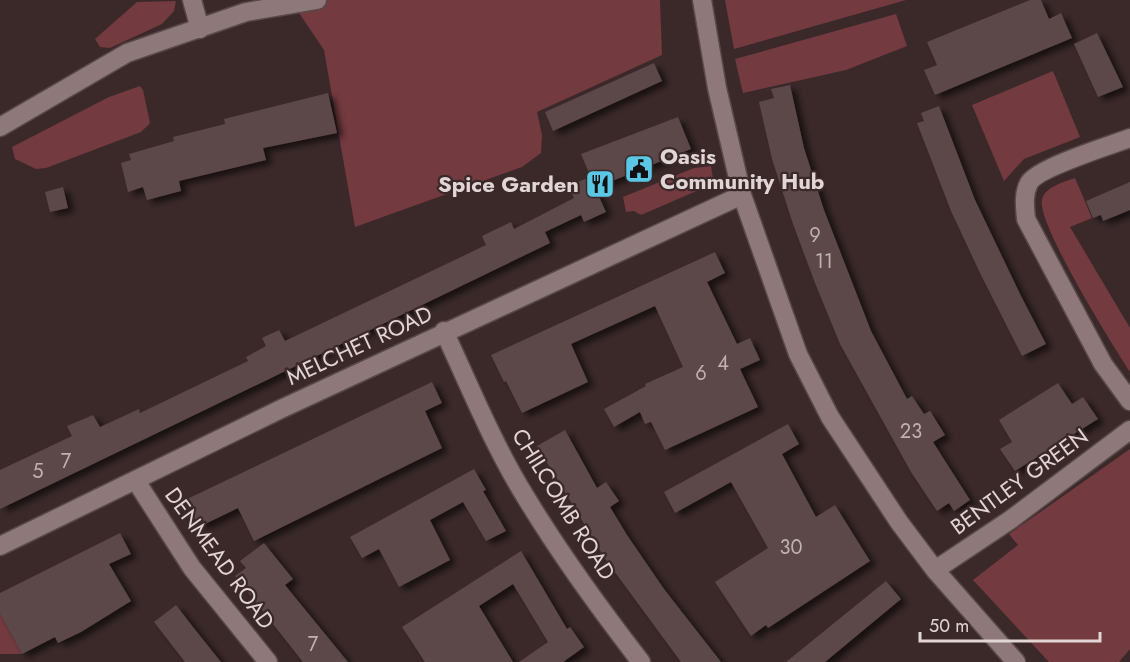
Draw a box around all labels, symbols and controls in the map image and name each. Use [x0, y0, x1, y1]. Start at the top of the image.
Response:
place label: Oasis Community Hub [660, 140, 824, 197]
public building icon: Oasis Community Hub [623, 153, 655, 185]
place label: Spice Garden [438, 168, 579, 200]
restaurant icon: Spice Garden [584, 168, 616, 200]
house number: 9 [809, 221, 821, 250]
house number: 11 [815, 247, 833, 276]
street label: MELCHET ROAD [281, 297, 437, 393]
house number: 4 [717, 349, 729, 378]
house number: 6 [695, 359, 707, 388]
house number: 23 [900, 417, 922, 446]
street label: BENTLEY GREEN [944, 420, 1094, 542]
street label: CHILCOMB ROAD [505, 422, 623, 586]
house number: 7 [61, 447, 72, 476]
house number: 5 [32, 457, 44, 486]
street label: DENMEAD ROAD [157, 480, 283, 636]
house number: 30 [780, 533, 802, 562]
scale bar [920, 605, 1100, 643]
text: 50 m [929, 613, 969, 639]
house number: 7 [308, 630, 319, 659]

